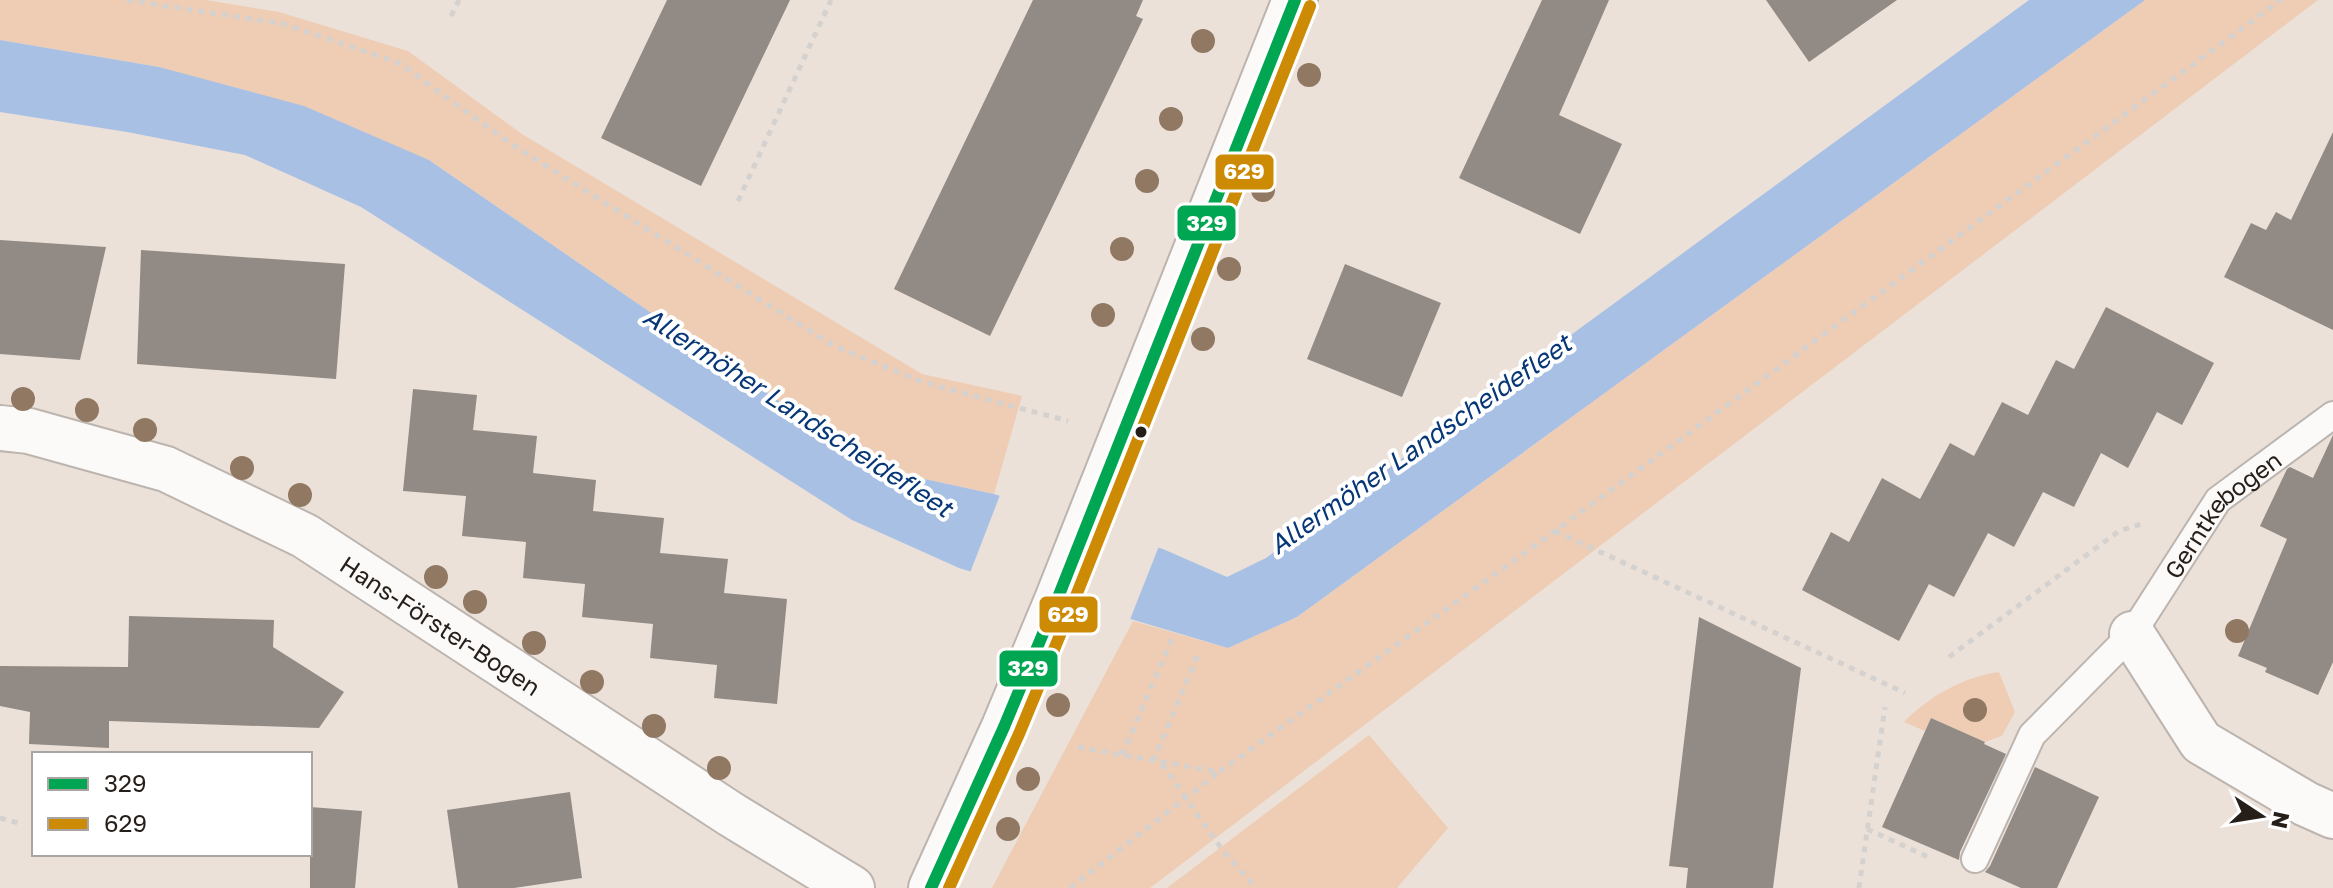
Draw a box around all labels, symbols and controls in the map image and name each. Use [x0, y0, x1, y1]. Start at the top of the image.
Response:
line badge: 629 [1214, 153, 1275, 191]
text: 629 [1223, 157, 1265, 184]
line badge: 329 [1176, 204, 1237, 242]
text: 329 [1187, 209, 1227, 236]
water label: Allermöher Landscheidefleet [638, 301, 960, 525]
water label: Allermöher Landscheidefleet [1263, 326, 1579, 560]
unlabelled marker [1133, 424, 1149, 440]
street label: Gerntkebogen [2157, 444, 2286, 583]
street label: Hans-Förster-Bogen [335, 549, 547, 701]
line badge: 629 [1038, 595, 1099, 634]
text: 629 [1047, 600, 1089, 627]
line badge: 329 [998, 649, 1059, 688]
text: 329 [1008, 654, 1048, 681]
legend [32, 752, 312, 856]
text: 329 [104, 768, 146, 797]
north arrow [2221, 776, 2301, 856]
text: 629 [104, 808, 147, 837]
text: N [2266, 809, 2296, 831]

